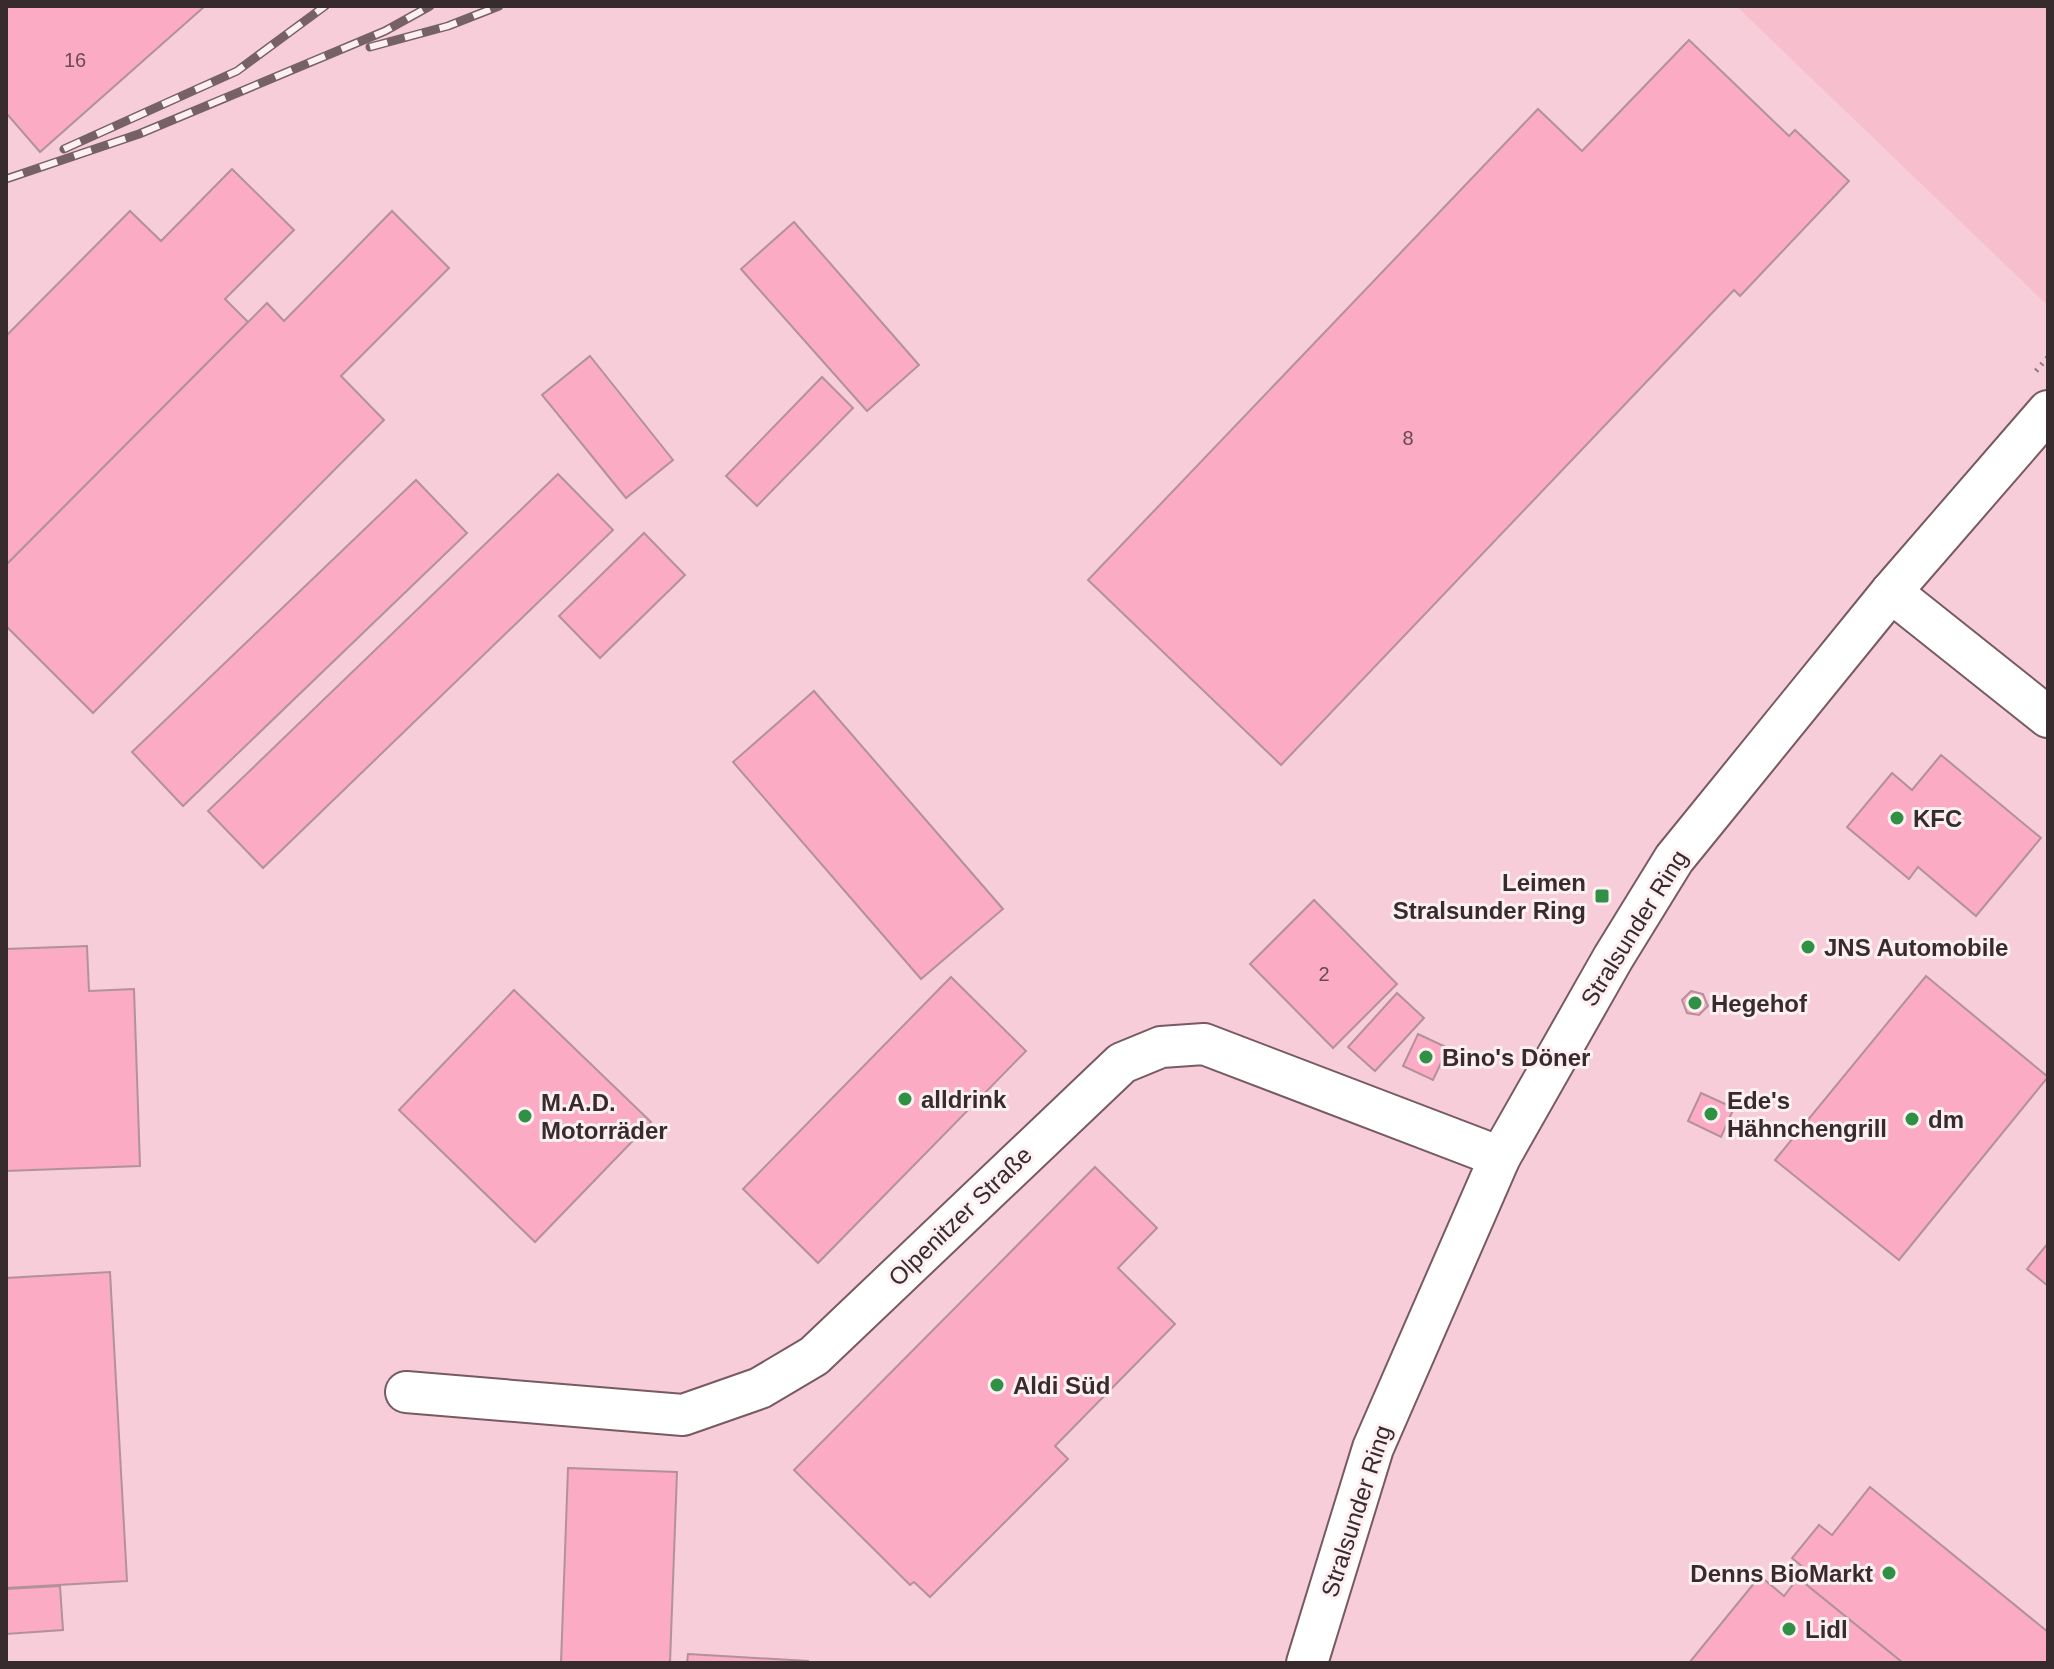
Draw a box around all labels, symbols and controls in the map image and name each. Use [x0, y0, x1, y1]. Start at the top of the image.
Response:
house number: 16 [64, 49, 86, 71]
house number: 8 [1402, 427, 1414, 449]
place label: KFC [1913, 805, 1962, 832]
marker: KFC [1888, 809, 1906, 827]
street label: Stralsunder Ring [1575, 845, 1693, 1011]
place label: Leimen Stralsunder Ring [1393, 869, 1586, 924]
marker: Leimen Stralsunder Ring [1593, 887, 1611, 905]
place label: JNS Automobile [1824, 934, 2008, 961]
marker: JNS Automobile [1799, 938, 1817, 956]
house number: 2 [1318, 963, 1330, 985]
place label: Hegehof [1711, 990, 1808, 1017]
marker: Hegehof [1686, 994, 1704, 1012]
place label: Bino's Döner [1442, 1044, 1590, 1071]
marker: Bino's Döner [1417, 1048, 1435, 1066]
place label: alldrink [921, 1086, 1007, 1113]
place label: Ede's Hähnchengrill [1727, 1087, 1887, 1142]
place label: M.A.D. Motorräder [541, 1089, 668, 1144]
marker: alldrink [896, 1090, 914, 1108]
marker: Ede's Hähnchengrill [1702, 1105, 1720, 1123]
place label: dm [1928, 1106, 1964, 1133]
marker: M.A.D. Motorräder [516, 1107, 534, 1125]
marker: dm [1903, 1110, 1921, 1128]
street label: Olpenitzer Straße [883, 1141, 1037, 1291]
place label: Aldi Süd [1013, 1372, 1110, 1399]
marker: Aldi Süd [988, 1376, 1006, 1394]
street label: Stralsunder Ring [1316, 1422, 1396, 1600]
place label: Denns BioMarkt [1690, 1560, 1873, 1587]
marker: Denns BioMarkt [1880, 1564, 1898, 1582]
place label: Lidl [1805, 1616, 1848, 1643]
marker: Lidl [1780, 1620, 1798, 1638]

